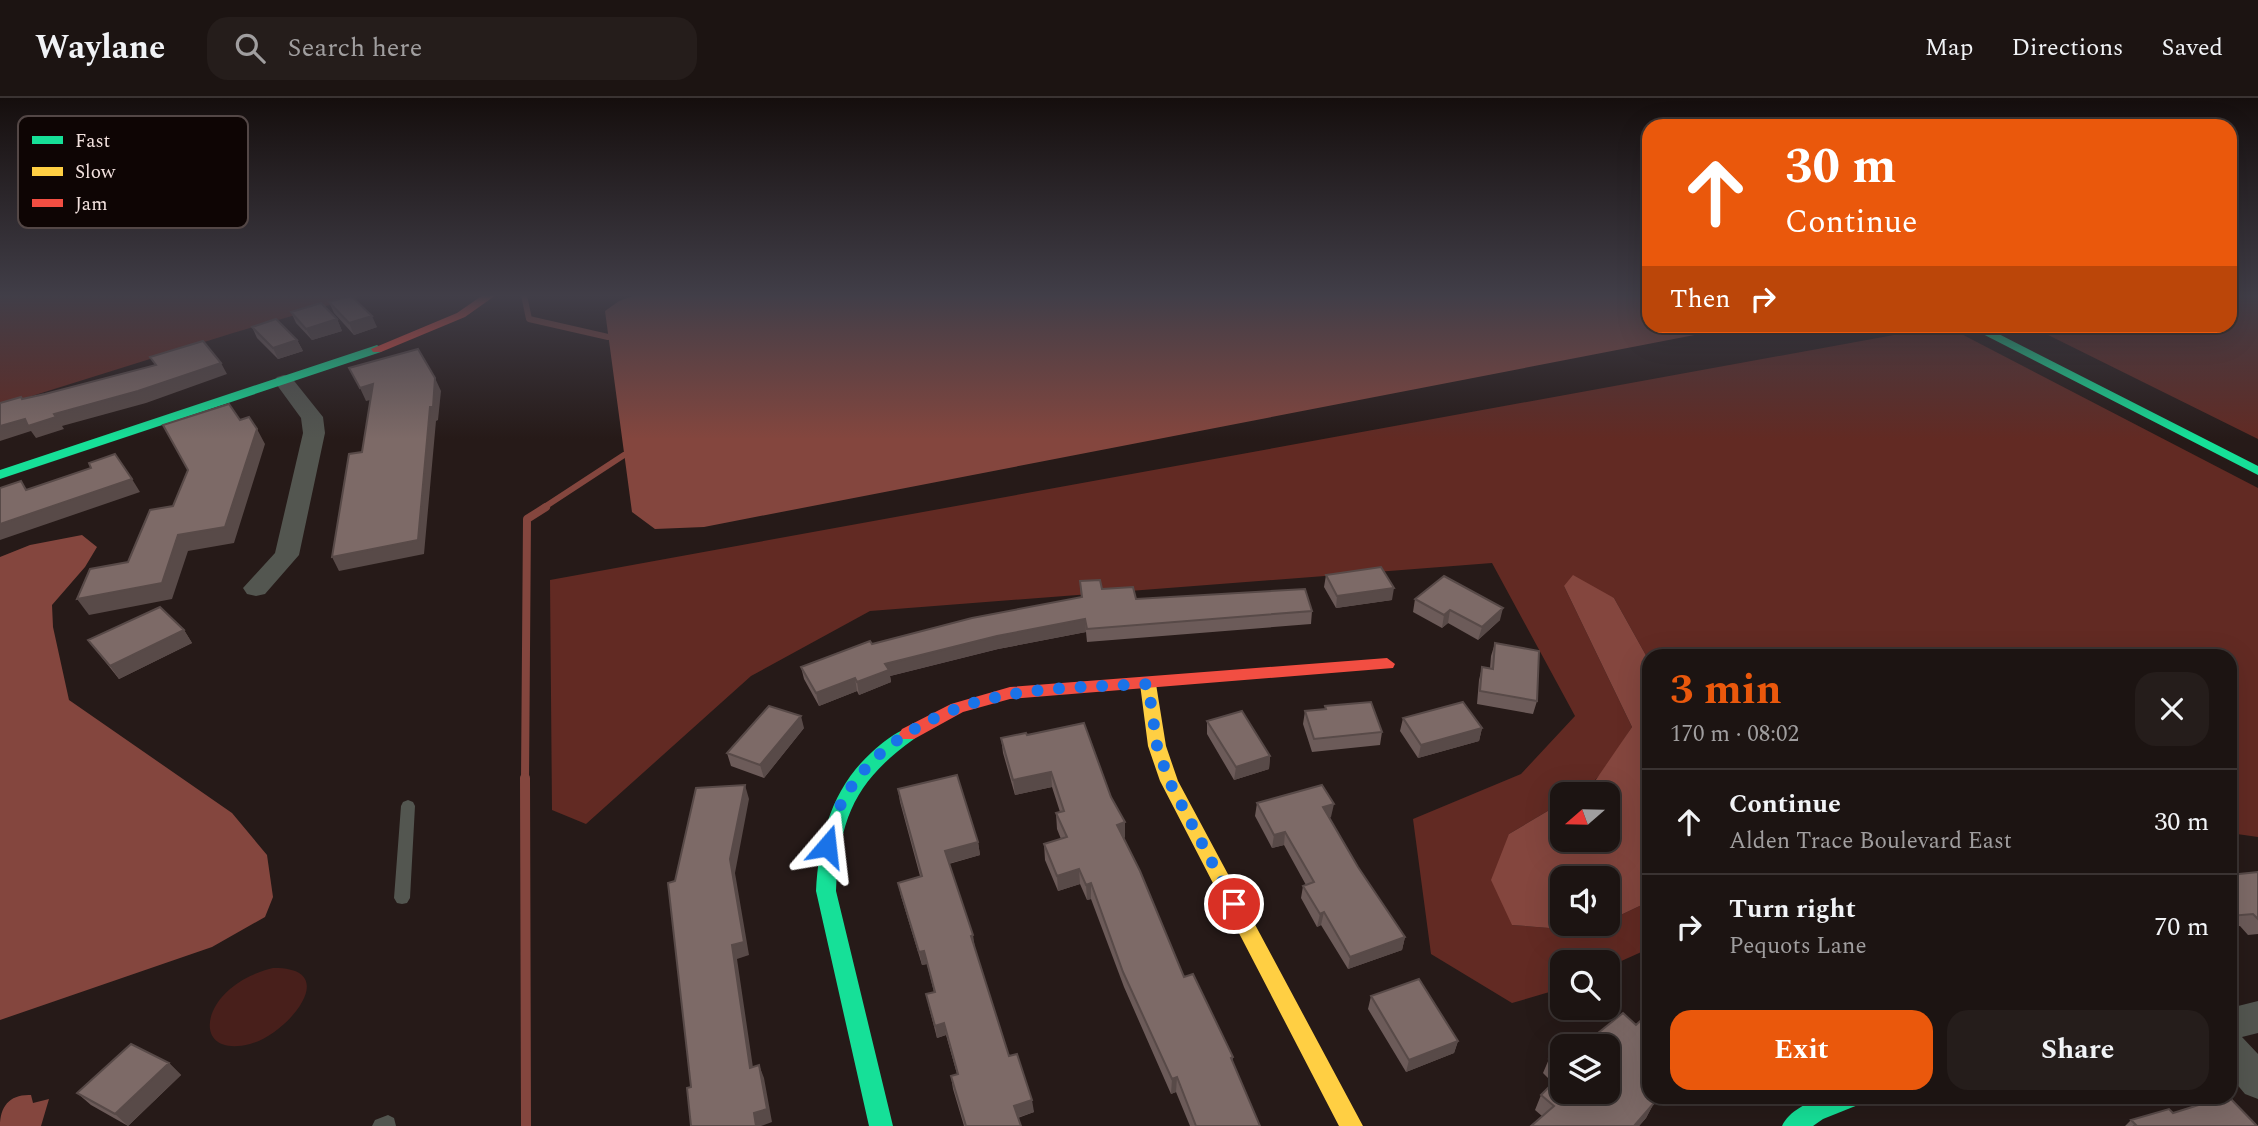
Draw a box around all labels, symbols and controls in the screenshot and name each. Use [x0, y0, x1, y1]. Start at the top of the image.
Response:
search box [207, 17, 697, 80]
text: Waylane [35, 23, 165, 73]
text: Search here [287, 28, 422, 68]
icon: search [231, 29, 269, 67]
text: Map [1925, 30, 1973, 66]
text: Directions [2011, 30, 2123, 66]
text: Saved [2161, 30, 2223, 66]
legend [18, 116, 248, 228]
text: Fast [75, 127, 111, 156]
text: 30 m [1785, 130, 1896, 205]
icon: ahead [1670, 147, 1761, 238]
text: Slow [75, 158, 116, 187]
text: Jam [75, 190, 107, 219]
text: Continue [1785, 198, 1918, 247]
text: Then [1670, 279, 1730, 319]
icon: right [1744, 280, 1782, 318]
text: 3 min [1670, 659, 1782, 722]
button: close [2135, 672, 2209, 746]
text: 170 m · 08:02 [1670, 717, 1799, 752]
north arrow [1550, 782, 1620, 852]
map controls [1550, 782, 1620, 1104]
text: Continue [1729, 784, 1841, 824]
text: 30 m [2154, 802, 2209, 842]
icon: ahead [1670, 803, 1708, 841]
position arrow [790, 809, 864, 883]
text: Alden Trace Boulevard East [1729, 824, 2012, 859]
button: sound [1550, 866, 1620, 936]
pin [1204, 874, 1264, 934]
icon: arrive [1215, 885, 1253, 923]
text: Turn right [1729, 889, 1856, 929]
text: 70 m [2154, 907, 2209, 947]
icon: right [1670, 908, 1708, 946]
text: Pequots Lane [1729, 929, 1867, 964]
button: search [1550, 950, 1620, 1020]
button: Exit [1670, 1010, 1933, 1090]
button: Share [1947, 1010, 2209, 1090]
button: layers [1550, 1034, 1620, 1104]

